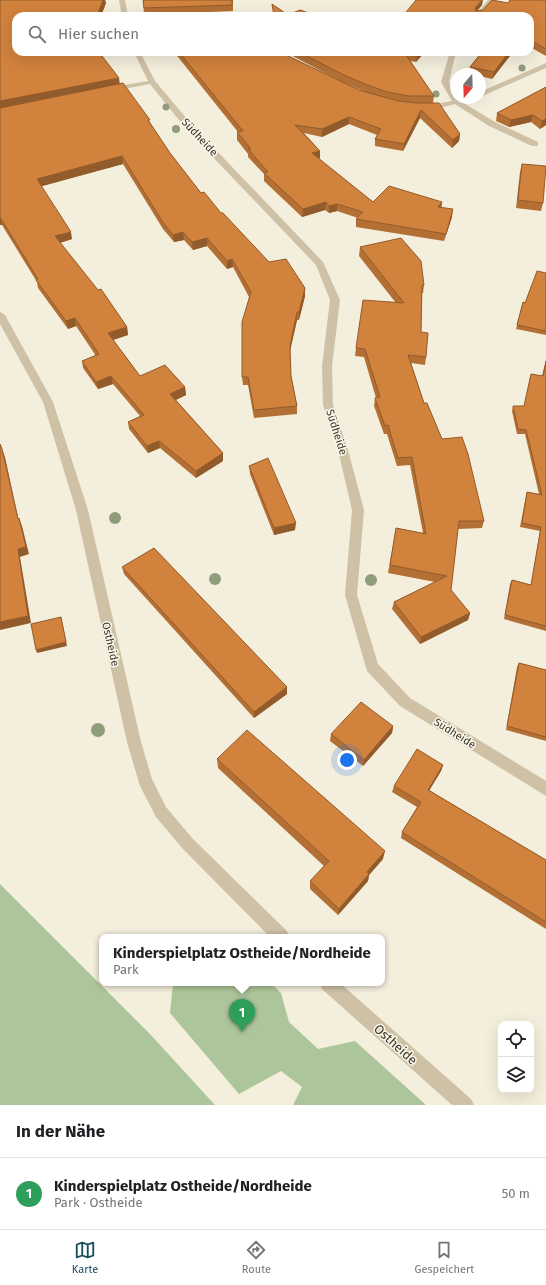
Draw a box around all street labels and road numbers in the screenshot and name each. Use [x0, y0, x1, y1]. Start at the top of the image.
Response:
street label: Südheide [179, 116, 220, 159]
street label: Südheide [323, 408, 350, 457]
street label: Ostheide [99, 621, 122, 667]
street label: Südheide [431, 715, 478, 751]
street label: Ostheide [371, 1021, 420, 1068]

